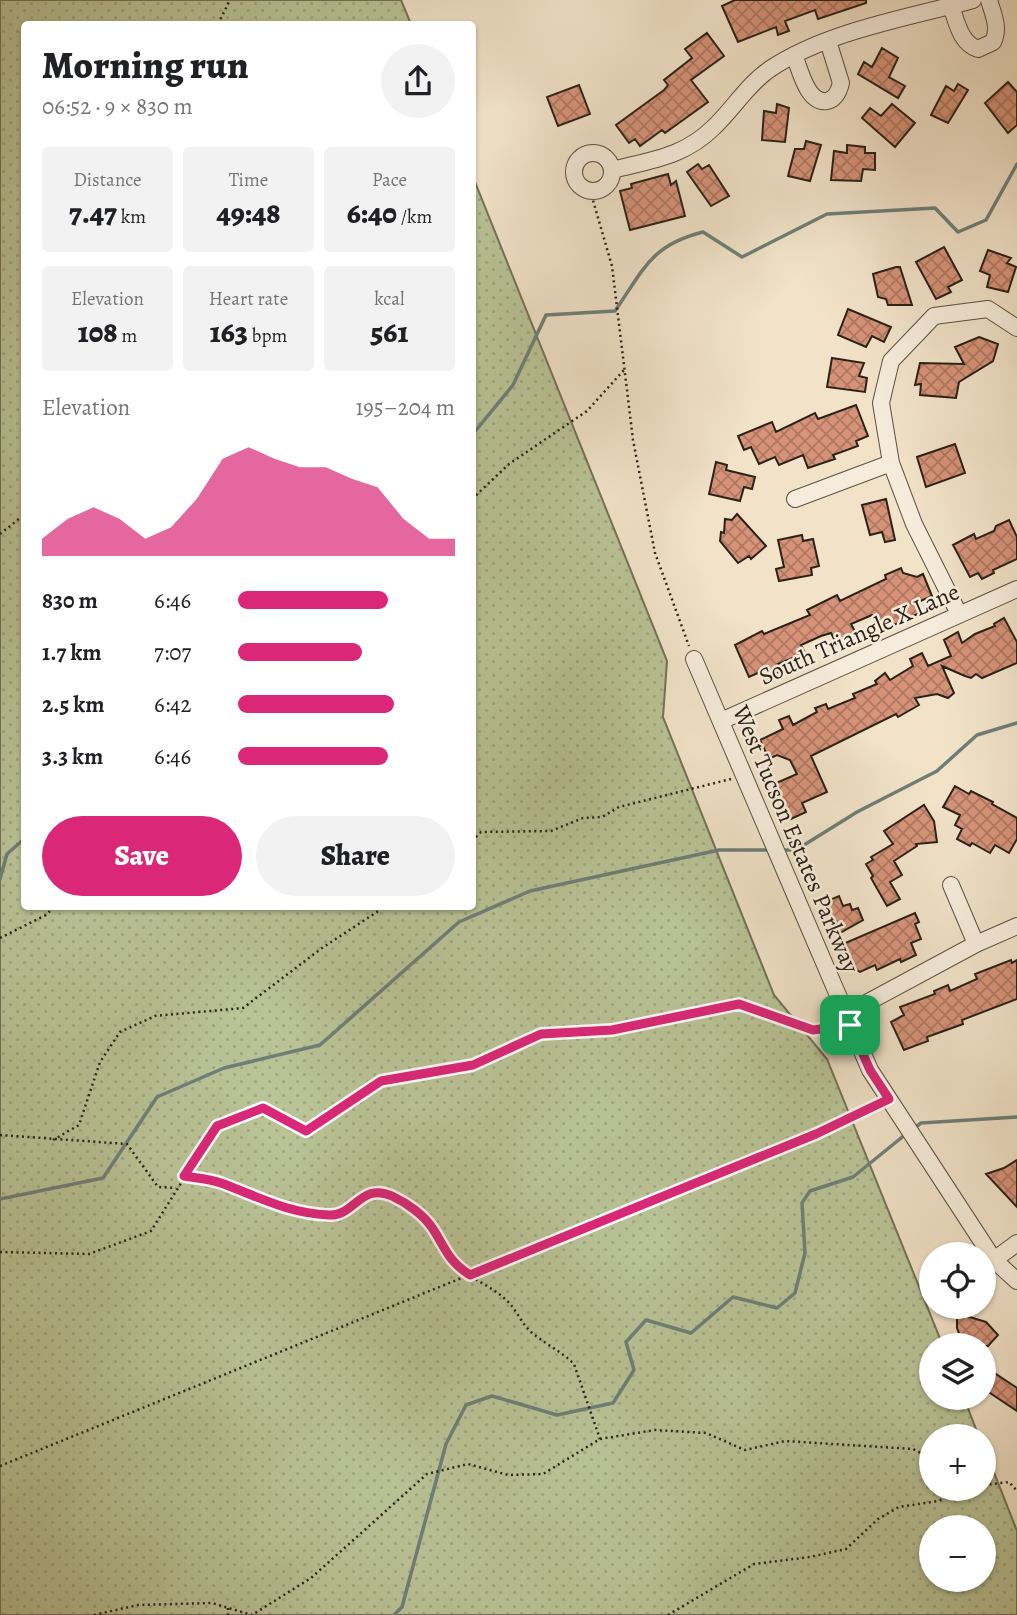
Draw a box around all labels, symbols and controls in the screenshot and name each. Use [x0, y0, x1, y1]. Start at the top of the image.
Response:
text: Morning run [42, 39, 249, 91]
button: share [381, 44, 455, 118]
text: 06:52 · 9 × 830 m [42, 91, 193, 122]
text: Distance [73, 167, 142, 193]
text: Time [229, 167, 268, 193]
text: Pace [372, 167, 407, 193]
text: 7.47 [69, 193, 117, 233]
text: 49:48 [216, 193, 281, 233]
text: 6:40 [347, 193, 397, 233]
text: km [117, 204, 146, 230]
text: /km [397, 204, 432, 230]
text: Elevation [71, 286, 144, 312]
text: Heart rate [209, 286, 288, 312]
text: kcal [374, 286, 405, 312]
text: 108 [78, 312, 118, 352]
text: 163 [210, 312, 248, 352]
text: 561 [371, 312, 408, 352]
text: m [118, 323, 137, 349]
text: bpm [248, 323, 287, 349]
text: Elevation [42, 392, 130, 423]
text: 195–204 m [356, 392, 455, 423]
street label: South Triangle X Lane [754, 575, 964, 693]
text: 830 m [42, 585, 98, 616]
text: 6:46 [154, 585, 191, 616]
text: 1.7 km [42, 637, 102, 668]
text: 7:07 [154, 637, 191, 668]
text: 2.5 km [42, 689, 104, 720]
text: 6:42 [154, 689, 191, 720]
street label: West Tucson Estates Parkway [725, 699, 867, 978]
text: 3.3 km [42, 741, 103, 772]
text: 6:46 [154, 741, 191, 772]
button: Save [42, 816, 242, 896]
button: Share [256, 816, 455, 896]
pin [820, 995, 880, 1055]
icon: arrive [831, 1006, 869, 1044]
map controls [919, 1242, 996, 1592]
button: locate [919, 1242, 996, 1319]
button: layers [919, 1333, 996, 1410]
button: + [919, 1424, 996, 1501]
button: − [919, 1515, 996, 1592]

